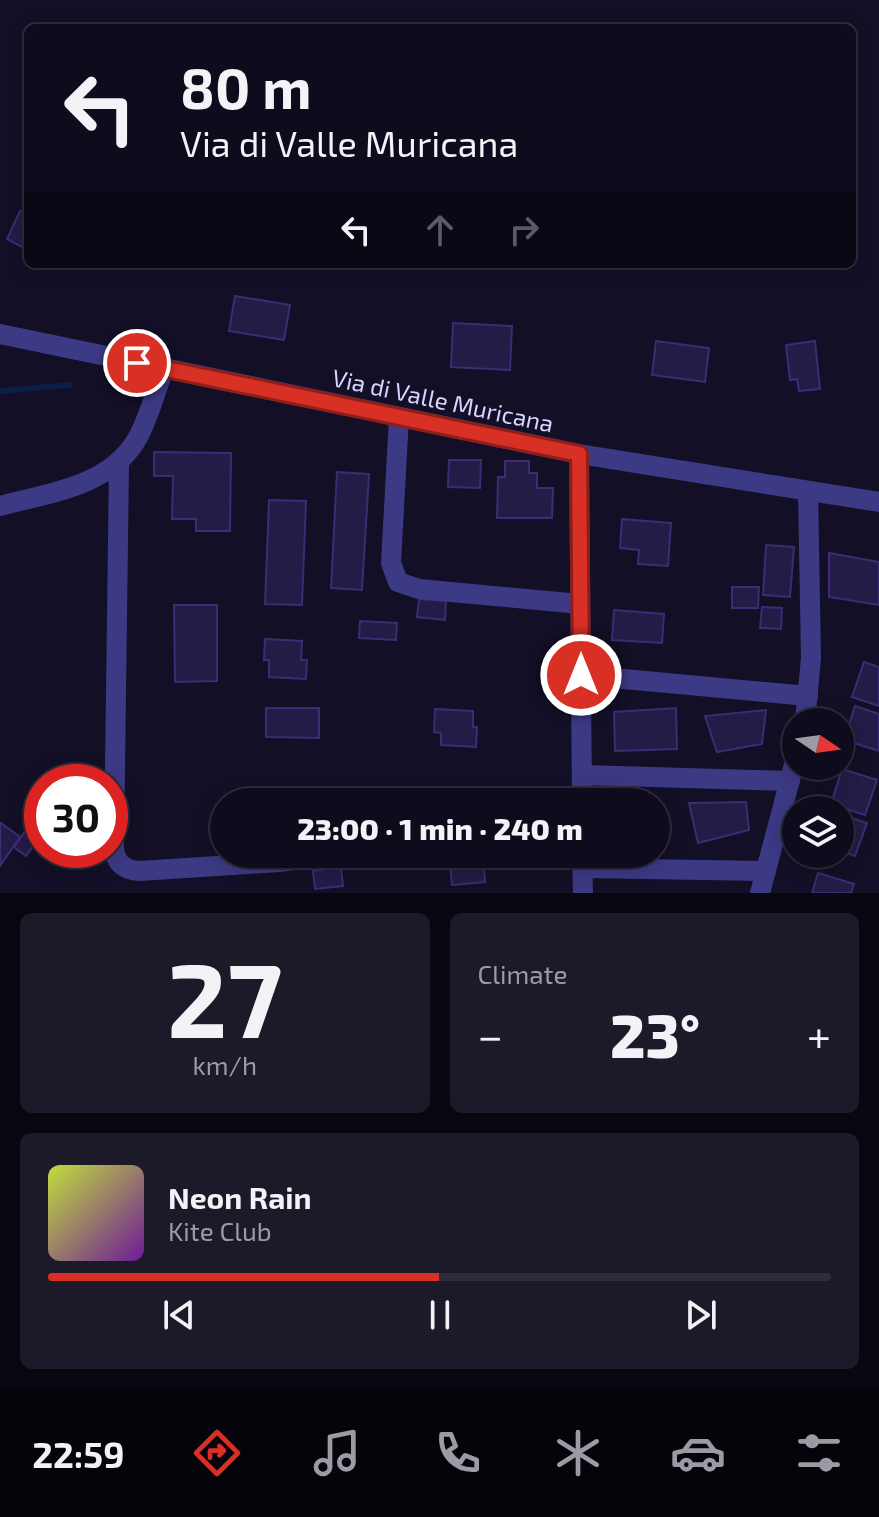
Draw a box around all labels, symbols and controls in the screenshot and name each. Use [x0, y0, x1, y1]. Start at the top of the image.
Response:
text: 80 m [180, 53, 312, 120]
icon: left [48, 56, 152, 160]
text: Via di Valle Muricana [180, 121, 518, 164]
icon: left [334, 208, 378, 252]
icon: ahead [418, 208, 462, 252]
icon: right [502, 208, 546, 252]
pin [103, 329, 171, 397]
icon: arrive [115, 341, 159, 385]
street label: Via di Valle Muricana [330, 362, 556, 438]
position arrow [539, 633, 623, 717]
north arrow [782, 708, 854, 780]
map controls [782, 708, 854, 868]
speed limit sign: 30 [24, 764, 128, 868]
button: layers [782, 796, 854, 868]
text: 23:00 · 1 min · 240 m [297, 810, 583, 846]
text: 27 [167, 934, 282, 1059]
text: Climate [478, 958, 567, 989]
text: 23° [610, 998, 700, 1070]
text: − [478, 1008, 503, 1061]
text: + [807, 1008, 831, 1061]
text: km/h [192, 1049, 257, 1080]
text: Neon Rain [168, 1179, 312, 1215]
text: Kite Club [168, 1215, 272, 1246]
icon: previous [157, 1293, 201, 1337]
icon: pause [418, 1293, 462, 1337]
icon: next [679, 1293, 723, 1337]
icon: directions [189, 1425, 245, 1481]
icon: music [309, 1425, 365, 1481]
icon: phone [430, 1425, 486, 1481]
icon: climate [550, 1425, 606, 1481]
icon: car [670, 1425, 726, 1481]
icon: filters [791, 1425, 847, 1481]
text: 22:59 [32, 1432, 124, 1475]

